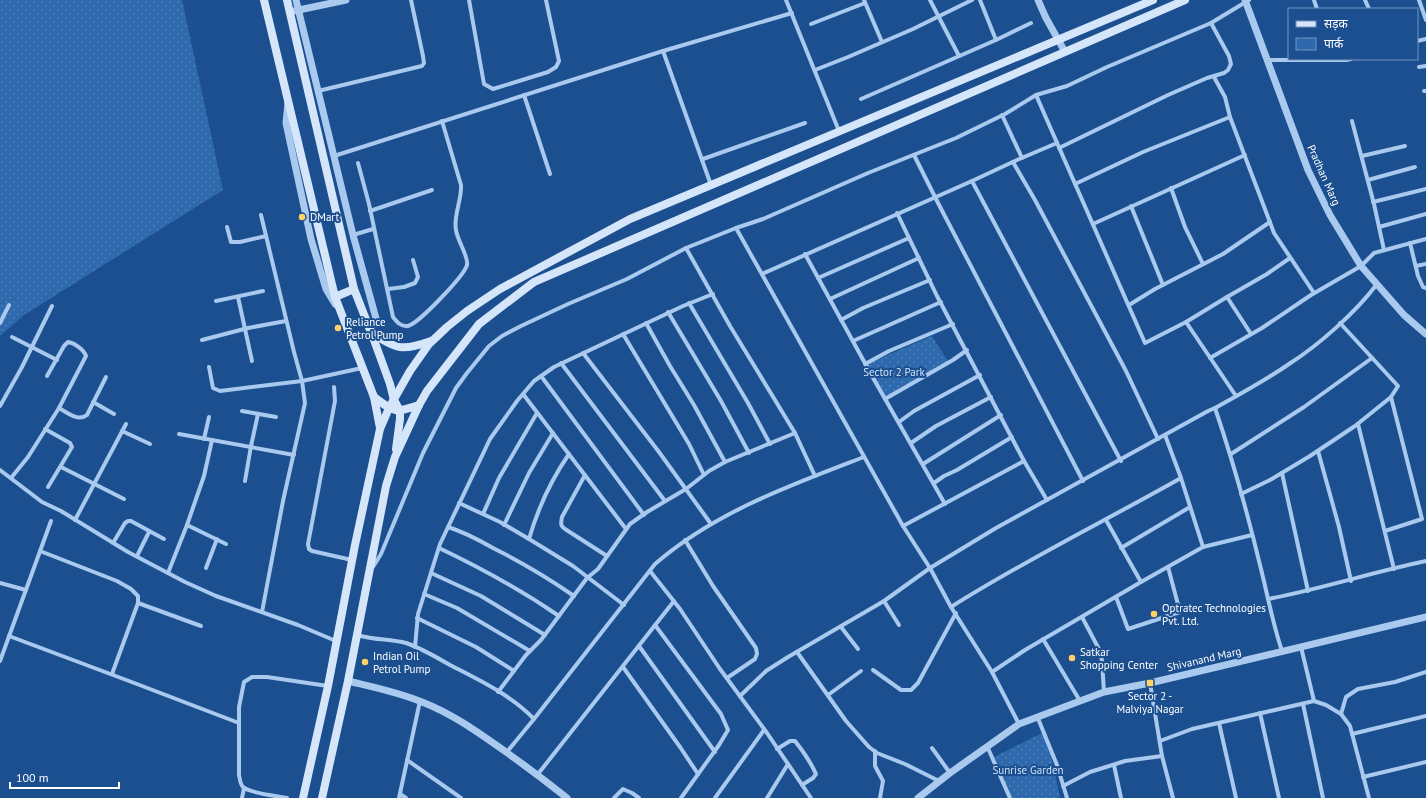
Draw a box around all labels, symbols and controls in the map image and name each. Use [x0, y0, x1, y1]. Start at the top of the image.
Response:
legend [1288, 8, 1418, 60]
text: सड़क [1324, 16, 1349, 31]
text: पार्क [1324, 36, 1344, 51]
street label: Pradhan Marg [1304, 142, 1344, 208]
place label: DMart [310, 210, 339, 224]
marker: DMart [297, 212, 307, 222]
place label: Reliance Petrol Pump [346, 315, 403, 342]
marker: Reliance Petrol Pump [333, 323, 343, 333]
park label: Sector 2 Park [863, 365, 926, 379]
place label: Optratec Technologies Pvt. Ltd. [1162, 601, 1266, 628]
marker: Optratec Technologies Pvt. Ltd. [1149, 609, 1159, 619]
street label: Shivanand Marg [1166, 644, 1243, 674]
place label: Satkar Shopping Center [1080, 645, 1158, 672]
place label: Indian Oil Petrol Pump [373, 649, 430, 676]
marker: Satkar Shopping Center [1067, 653, 1077, 663]
marker: Indian Oil Petrol Pump [360, 657, 370, 667]
marker: Sector 2 - Malviya Nagar [1145, 678, 1155, 688]
place label: Sector 2 - Malviya Nagar [1116, 689, 1184, 716]
park label: Sunrise Garden [992, 763, 1064, 777]
scale bar [10, 764, 119, 790]
text: 100 m [16, 770, 49, 785]

